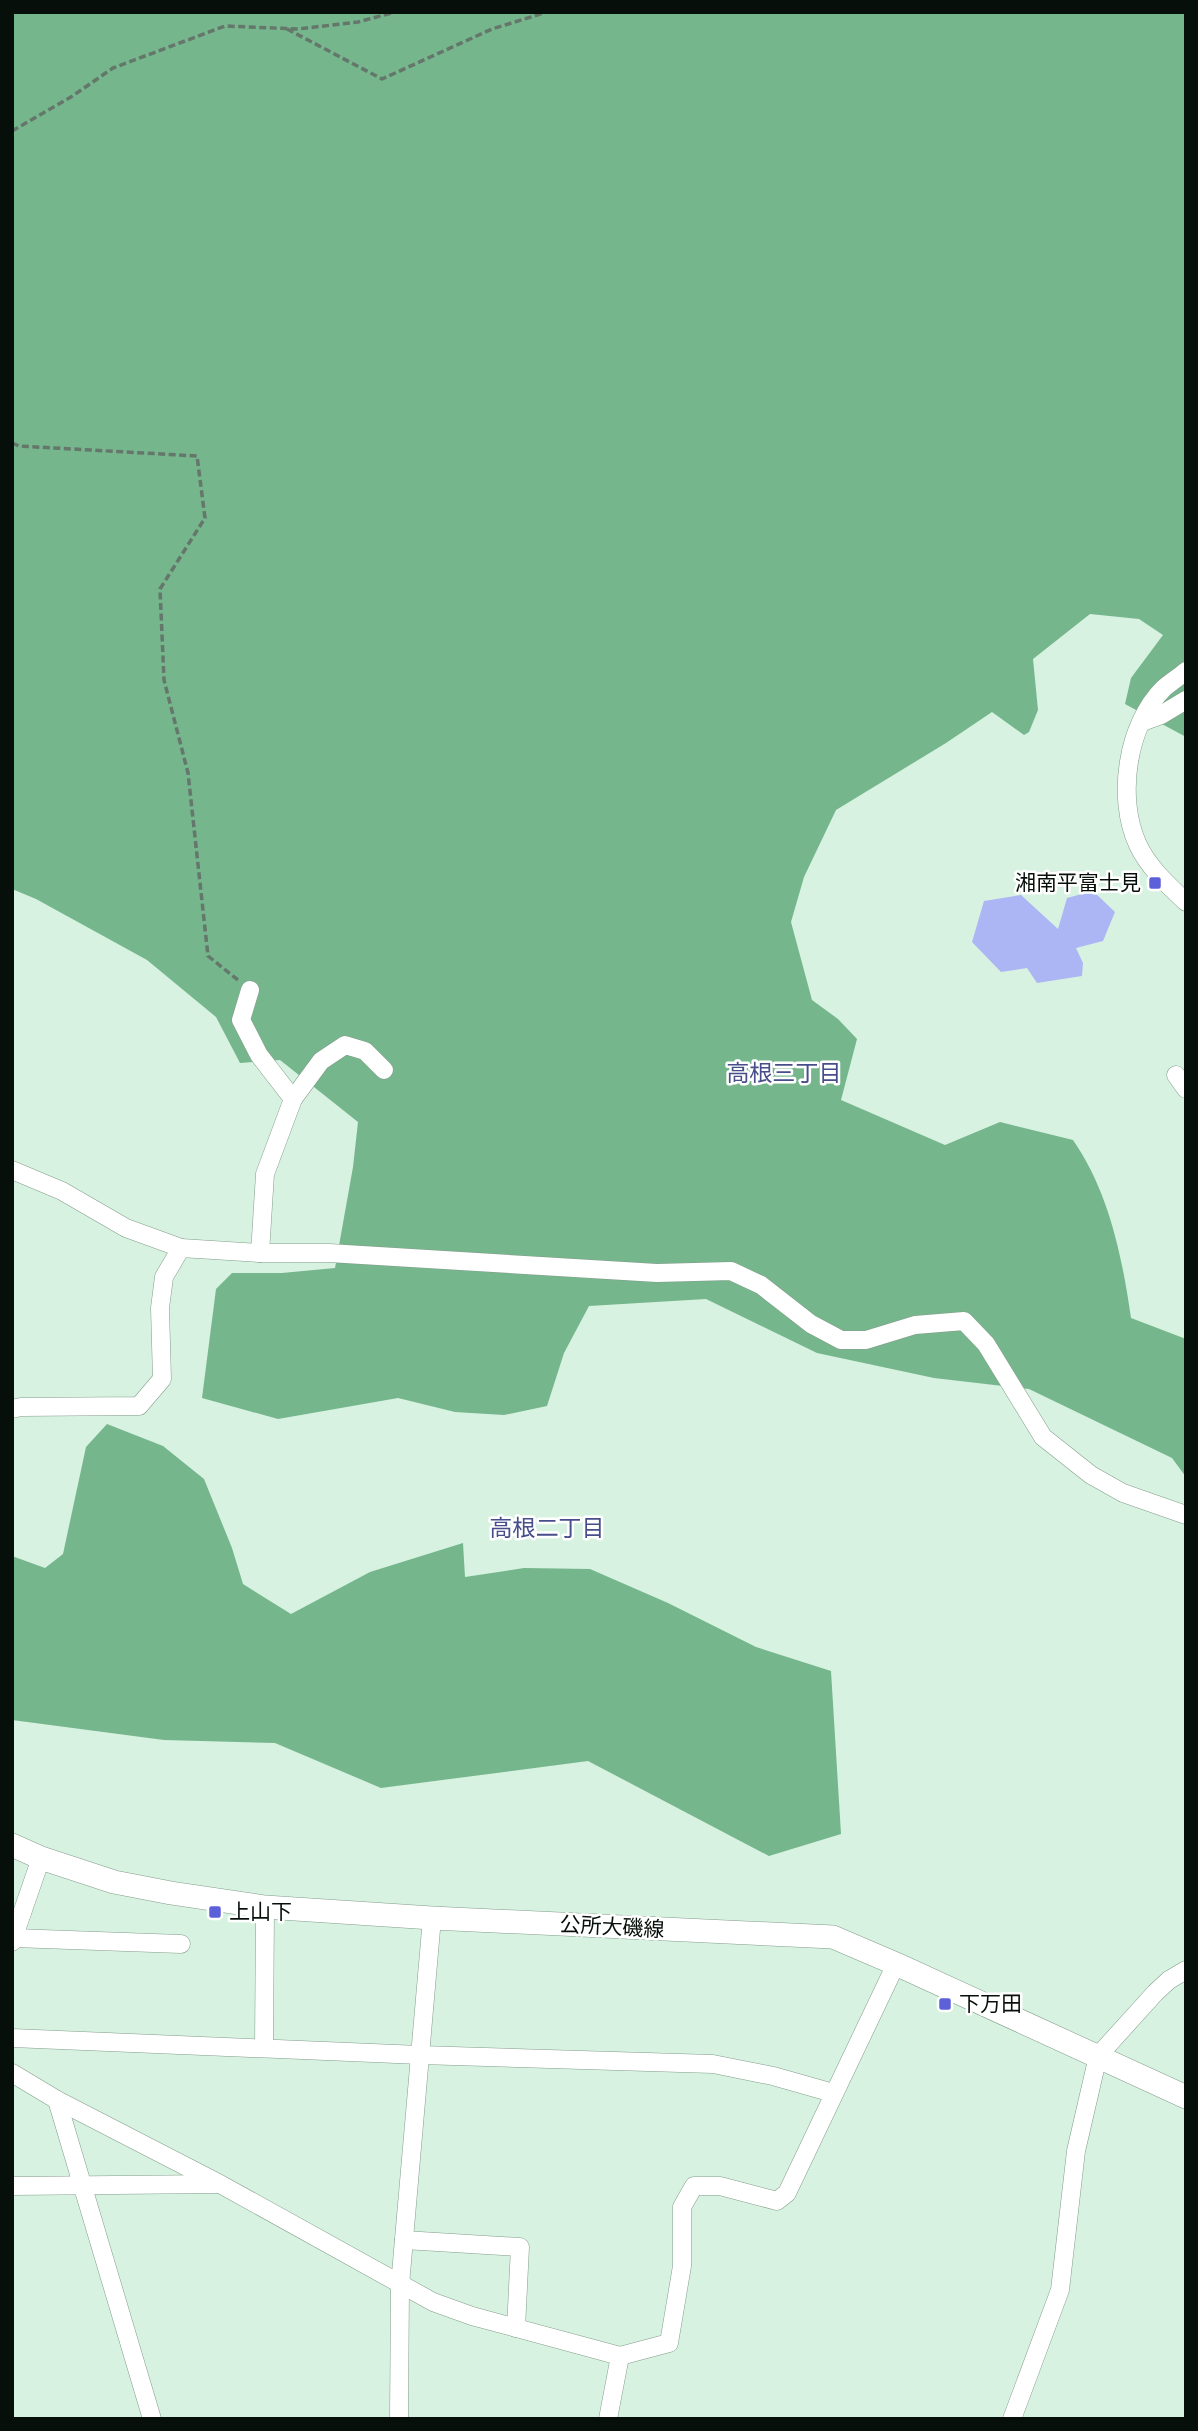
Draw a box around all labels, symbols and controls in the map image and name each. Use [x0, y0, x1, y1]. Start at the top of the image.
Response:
place label: 湘南平富士見 [1015, 870, 1141, 896]
marker: 湘南平富士見 [1147, 875, 1163, 891]
district label: 高根三丁目 [727, 1059, 842, 1087]
district label: 高根二丁目 [490, 1514, 605, 1542]
place label: 上山下 [229, 1899, 292, 1925]
marker: 上山下 [207, 1904, 223, 1920]
street label: 公所大磯線 [559, 1911, 665, 1943]
place label: 下万田 [959, 1991, 1022, 2017]
marker: 下万田 [937, 1996, 953, 2012]

